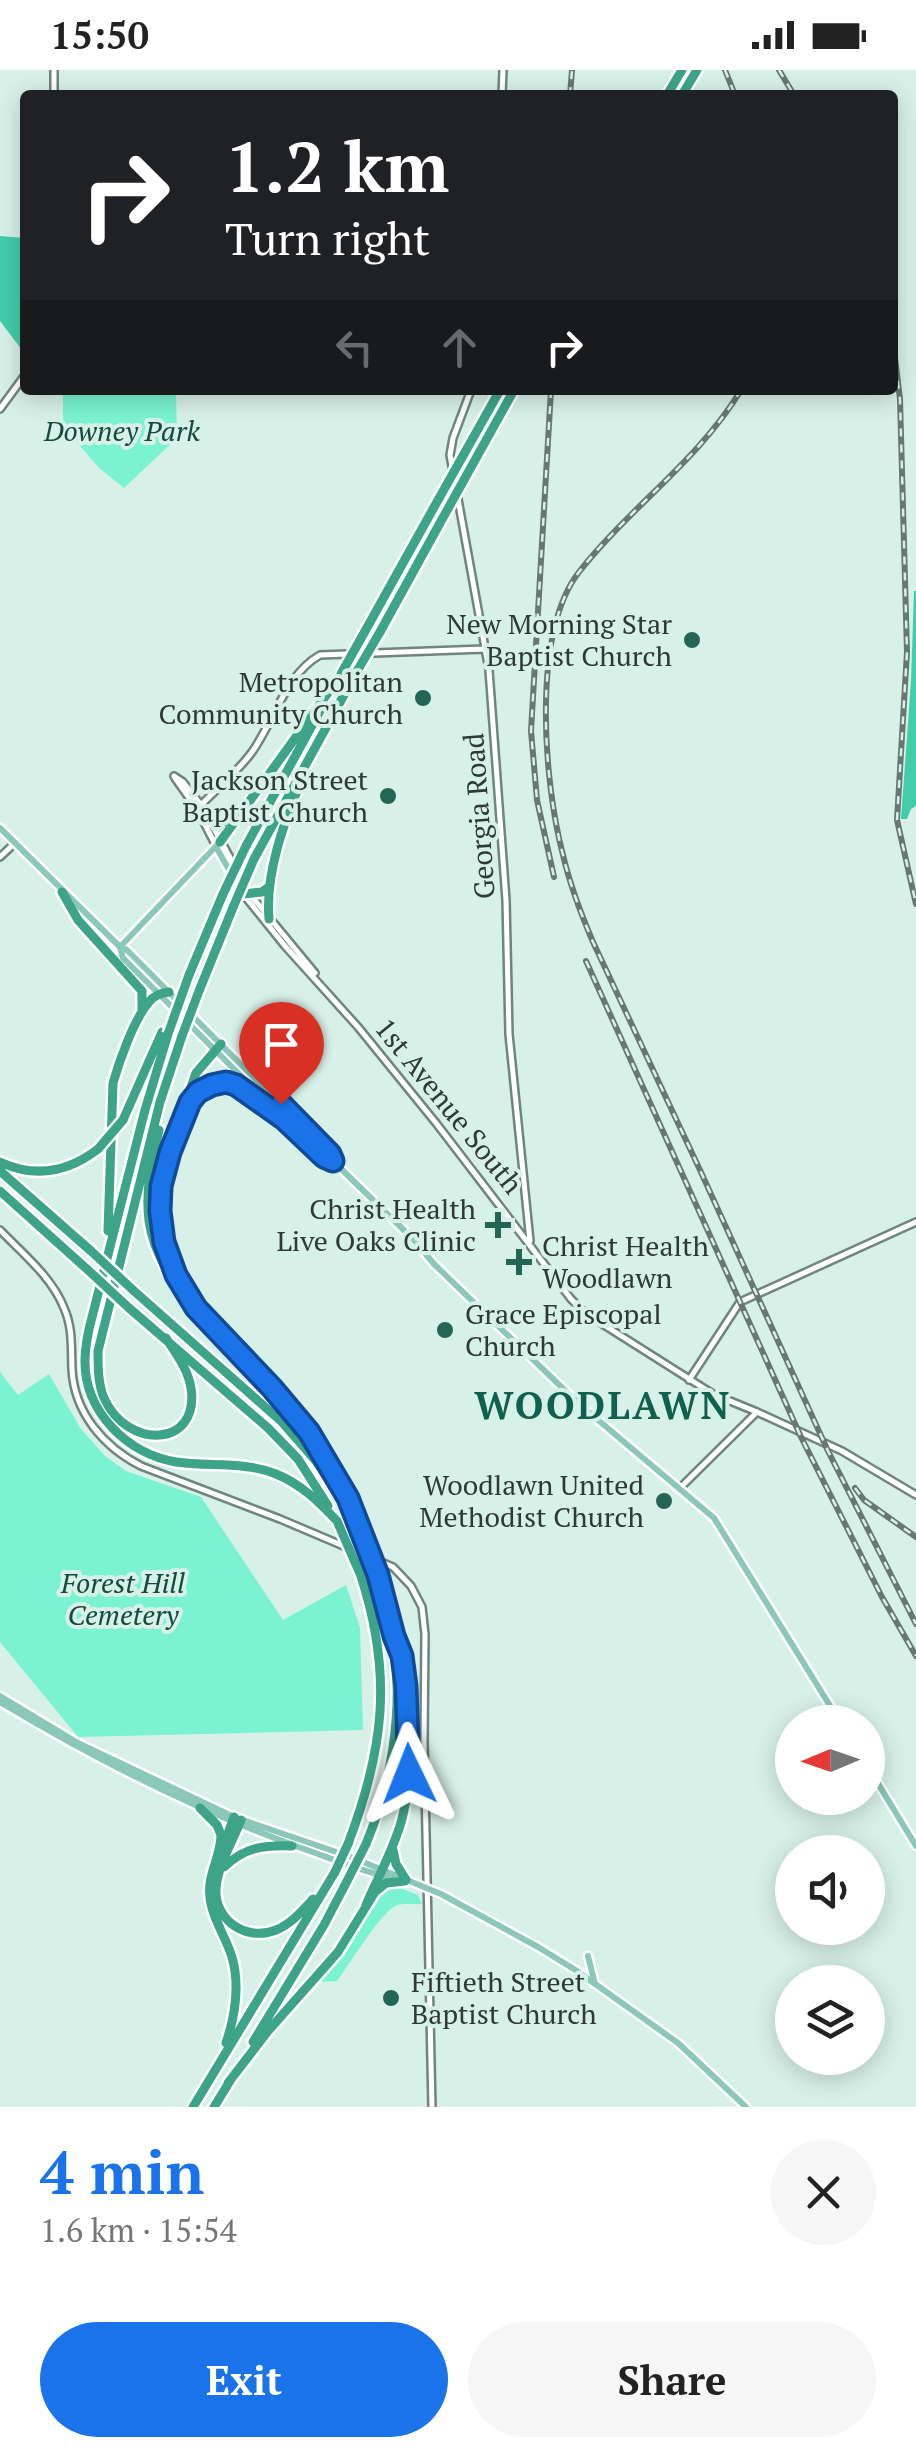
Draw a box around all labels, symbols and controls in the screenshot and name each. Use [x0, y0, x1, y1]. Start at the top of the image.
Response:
text: 15:50 [50, 10, 149, 60]
text: 1.2 km [225, 119, 449, 212]
icon: right [60, 130, 190, 260]
text: Turn right [225, 208, 430, 268]
icon: left [327, 320, 382, 375]
icon: ahead [432, 320, 487, 375]
icon: right [537, 320, 592, 375]
park label: Downey Park [43, 412, 201, 449]
place label: New Morning Star Baptist Church [446, 605, 672, 674]
marker: New Morning Star Baptist Church [681, 629, 703, 651]
place label: Metropolitan Community Church [159, 663, 403, 732]
marker: Metropolitan Community Church [412, 687, 434, 709]
street label: Georgia Road [454, 732, 503, 900]
place label: Jackson Street Baptist Church [182, 761, 369, 830]
marker: Jackson Street Baptist Church [377, 785, 399, 807]
pin [239, 1002, 324, 1105]
street label: 1st Avenue South [367, 1010, 532, 1201]
icon: arrive [254, 1017, 309, 1072]
place label: Christ Health Live Oaks Clinic [276, 1190, 476, 1259]
marker: Christ Health Live Oaks Clinic [485, 1212, 511, 1238]
place label: Christ Health Woodlawn [542, 1227, 709, 1296]
marker: Christ Health Woodlawn [506, 1249, 532, 1275]
place label: Grace Episcopal Church [465, 1295, 662, 1364]
marker: Grace Episcopal Church [434, 1319, 456, 1341]
district label: WOODLAWN [474, 1380, 732, 1430]
place label: Woodlawn United Methodist Church [419, 1466, 644, 1535]
marker: Woodlawn United Methodist Church [653, 1490, 675, 1512]
park label: Forest Hill Cemetery [60, 1564, 185, 1633]
north arrow [775, 1705, 885, 1815]
map controls [775, 1705, 885, 2075]
position arrow [357, 1722, 461, 1826]
button: sound [775, 1835, 885, 1945]
place label: Fiftieth Street Baptist Church [411, 1963, 597, 2032]
button: layers [775, 1965, 885, 2075]
marker: Fiftieth Street Baptist Church [380, 1987, 402, 2009]
text: 4 min [40, 2132, 204, 2211]
button: close [771, 2140, 876, 2245]
text: 1.6 km · 15:54 [40, 2209, 237, 2251]
button: Exit [40, 2322, 448, 2437]
button: Share [468, 2322, 876, 2437]

